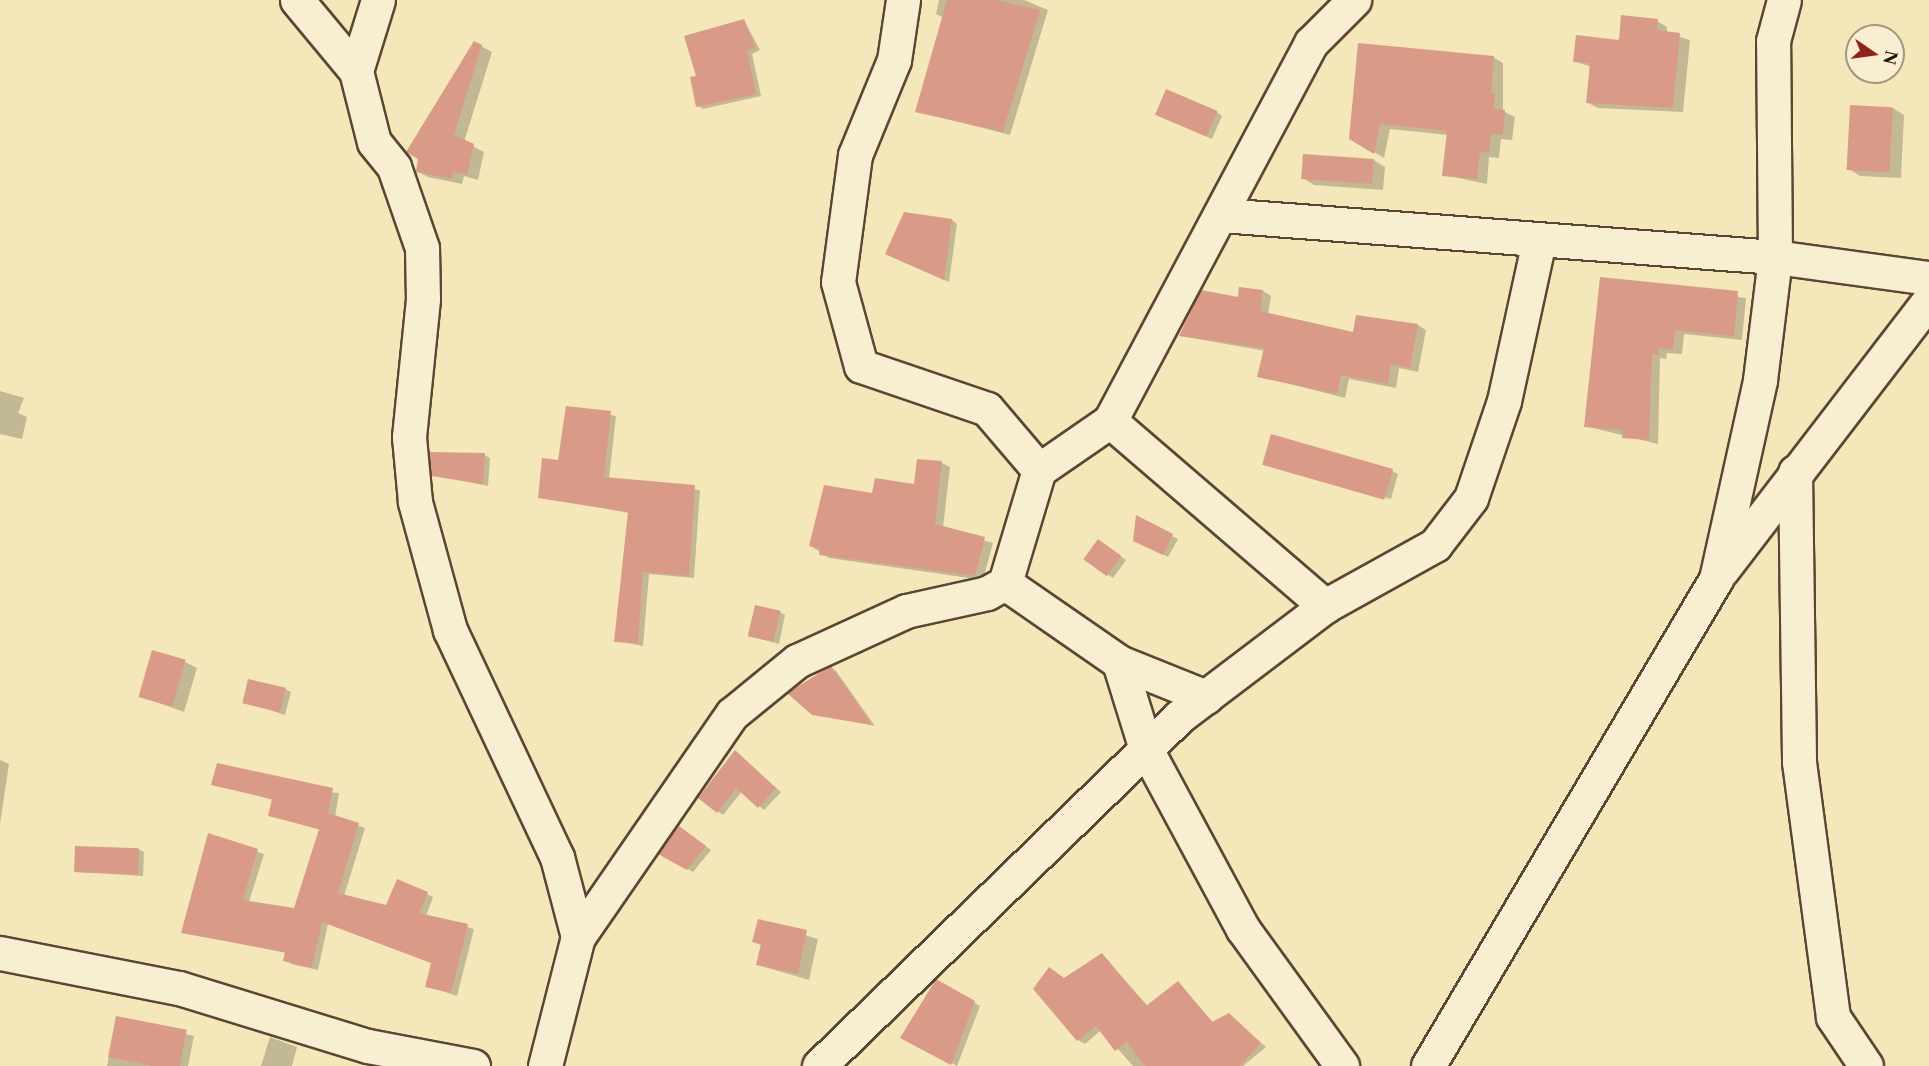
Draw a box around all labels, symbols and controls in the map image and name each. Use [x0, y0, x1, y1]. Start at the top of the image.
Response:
north arrow [1845, 24, 1905, 84]
text: N [1879, 49, 1902, 67]

